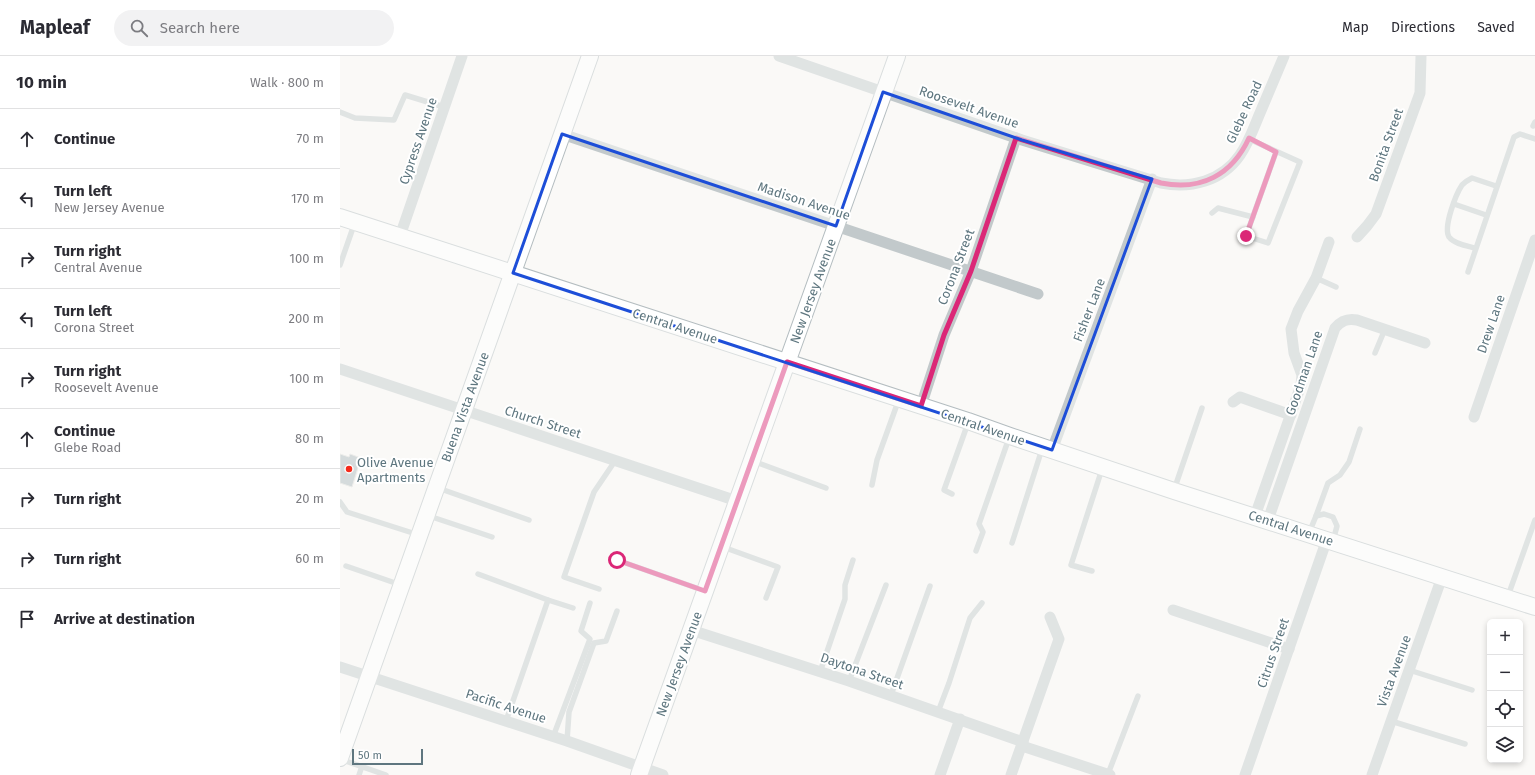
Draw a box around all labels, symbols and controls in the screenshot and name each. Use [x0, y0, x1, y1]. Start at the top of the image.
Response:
search box [114, 10, 394, 46]
text: Mapleaf [20, 16, 90, 39]
icon: search [128, 17, 150, 39]
text: Search here [160, 19, 240, 37]
text: Map [1342, 19, 1369, 36]
text: Directions [1391, 19, 1455, 36]
text: Saved [1477, 19, 1515, 36]
text: 10 min [16, 72, 67, 93]
text: Walk · 800 m [250, 75, 324, 90]
street label: Glebe Road [1223, 78, 1265, 146]
street label: Roosevelt Avenue [917, 83, 1021, 131]
street label: Cypress Avenue [396, 96, 440, 186]
street label: Bonita Street [1366, 106, 1406, 184]
icon: ahead [16, 128, 38, 150]
text: Continue [54, 130, 115, 148]
text: 70 m [297, 131, 324, 146]
street label: Madison Avenue [756, 179, 852, 223]
text: Turn left [54, 182, 112, 200]
icon: left [16, 188, 38, 210]
text: 170 m [291, 191, 324, 206]
text: New Jersey Avenue [54, 200, 165, 215]
street label: Corona Street [935, 227, 977, 307]
route end [1237, 227, 1255, 245]
street label: New Jersey Avenue [787, 236, 839, 346]
text: Turn right [54, 242, 121, 260]
icon: right [16, 248, 38, 270]
text: 100 m [289, 251, 324, 266]
text: Central Avenue [54, 260, 142, 275]
street label: Fisher Lane [1070, 276, 1108, 344]
street label: Drew Lane [1474, 293, 1508, 355]
text: Turn left [54, 302, 112, 320]
street label: Central Avenue [631, 305, 719, 347]
icon: left [16, 308, 38, 330]
text: 200 m [288, 311, 324, 326]
text: Corona Street [54, 320, 134, 335]
street label: Goodman Lane [1282, 329, 1326, 417]
street label: Buena Vista Avenue [438, 350, 492, 464]
text: Turn right [54, 362, 121, 380]
icon: right [16, 368, 38, 390]
text: 100 m [289, 371, 324, 386]
text: Roosevelt Avenue [54, 380, 158, 395]
street label: Church Street [503, 403, 583, 442]
street label: Central Avenue [939, 406, 1027, 448]
text: Continue [54, 422, 115, 440]
icon: ahead [16, 428, 38, 450]
text: 80 m [295, 431, 324, 446]
text: Glebe Road [54, 440, 121, 455]
place label: Olive Avenue Apartments [357, 455, 434, 485]
marker: Olive Avenue Apartments [344, 464, 354, 474]
icon: right [16, 488, 38, 510]
text: Turn right [54, 490, 121, 508]
text: 20 m [296, 491, 324, 506]
street label: Central Avenue [1247, 507, 1335, 549]
icon: right [16, 548, 38, 570]
text: Turn right [54, 550, 121, 568]
text: 60 m [295, 551, 324, 566]
route start [608, 551, 626, 569]
icon: arrive [16, 608, 38, 630]
street label: New Jersey Avenue [653, 609, 705, 719]
text: Arrive at destination [54, 610, 195, 628]
street label: Citrus Street [1254, 616, 1292, 690]
map controls [1487, 619, 1523, 763]
button: + [1487, 619, 1523, 655]
street label: Vista Avenue [1374, 633, 1414, 709]
street label: Daytona Street [818, 650, 906, 692]
button: − [1487, 655, 1523, 691]
street label: Pacific Avenue [464, 686, 548, 726]
button: locate [1487, 691, 1523, 727]
button: layers [1487, 727, 1523, 763]
scale bar [352, 747, 423, 766]
text: 50 m [358, 749, 382, 762]

